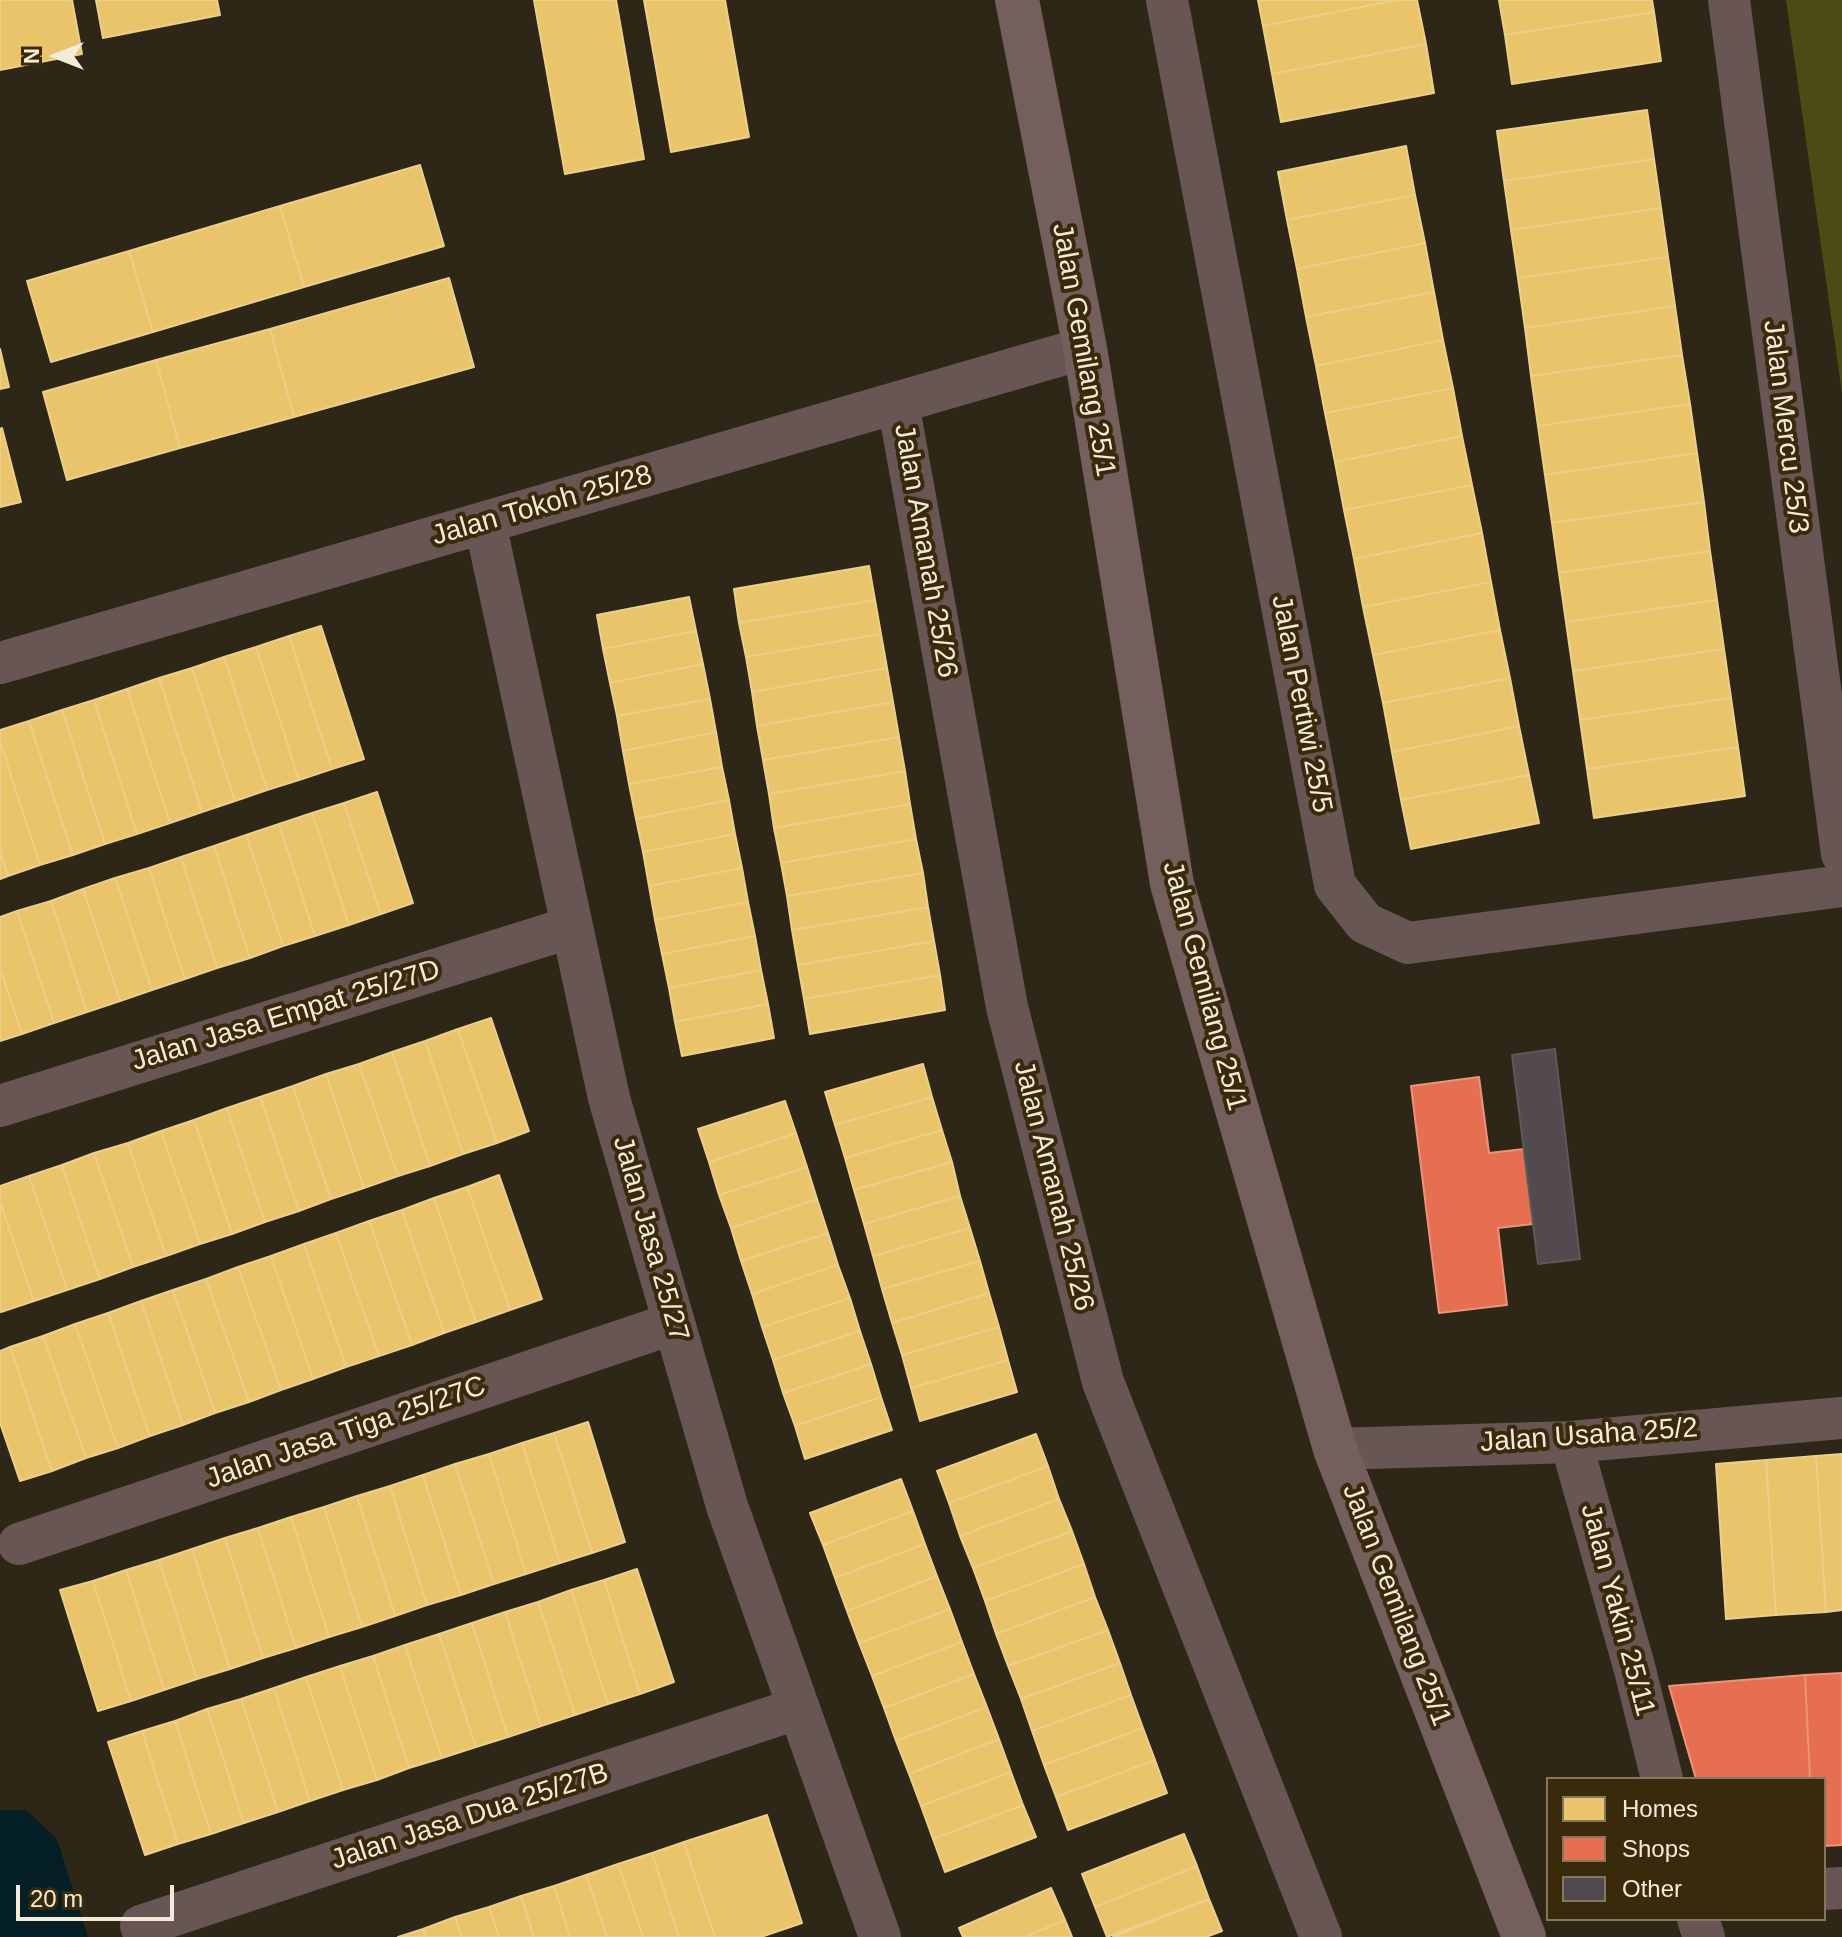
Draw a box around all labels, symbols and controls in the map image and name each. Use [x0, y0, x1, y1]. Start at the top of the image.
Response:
north arrow [16, 16, 96, 96]
text: N [19, 48, 44, 64]
street label: Jalan Gemilang 25/1 [1044, 221, 1122, 479]
street label: Jalan Mercu 25/3 [1755, 318, 1815, 536]
street label: Jalan Amanah 25/26 [886, 422, 964, 680]
street label: Jalan Tokoh 25/28 [428, 459, 656, 553]
street label: Jalan Pertiwi 25/5 [1263, 592, 1339, 816]
street label: Jalan Gemilang 25/1 [1155, 858, 1253, 1114]
street label: Jalan Jasa Empat 25/27D [128, 953, 444, 1079]
street label: Jalan Amanah 25/26 [1006, 1057, 1100, 1315]
street label: Jalan Jasa 25/27 [605, 1133, 695, 1345]
street label: Jalan Jasa Tiga 25/27C [202, 1369, 490, 1497]
street label: Jalan Usaha 25/2 [1479, 1412, 1699, 1460]
street label: Jalan Gemilang 25/1 [1334, 1479, 1458, 1731]
street label: Jalan Yakin 25/11 [1573, 1500, 1661, 1720]
street label: Jalan Jasa Dua 25/27B [327, 1756, 613, 1878]
legend [1546, 1777, 1826, 1921]
text: Homes [1622, 1795, 1698, 1822]
text: Shops [1622, 1835, 1690, 1862]
scale bar [20, 1869, 178, 1919]
text: Other [1622, 1875, 1682, 1902]
text: 20 m [30, 1885, 83, 1912]

